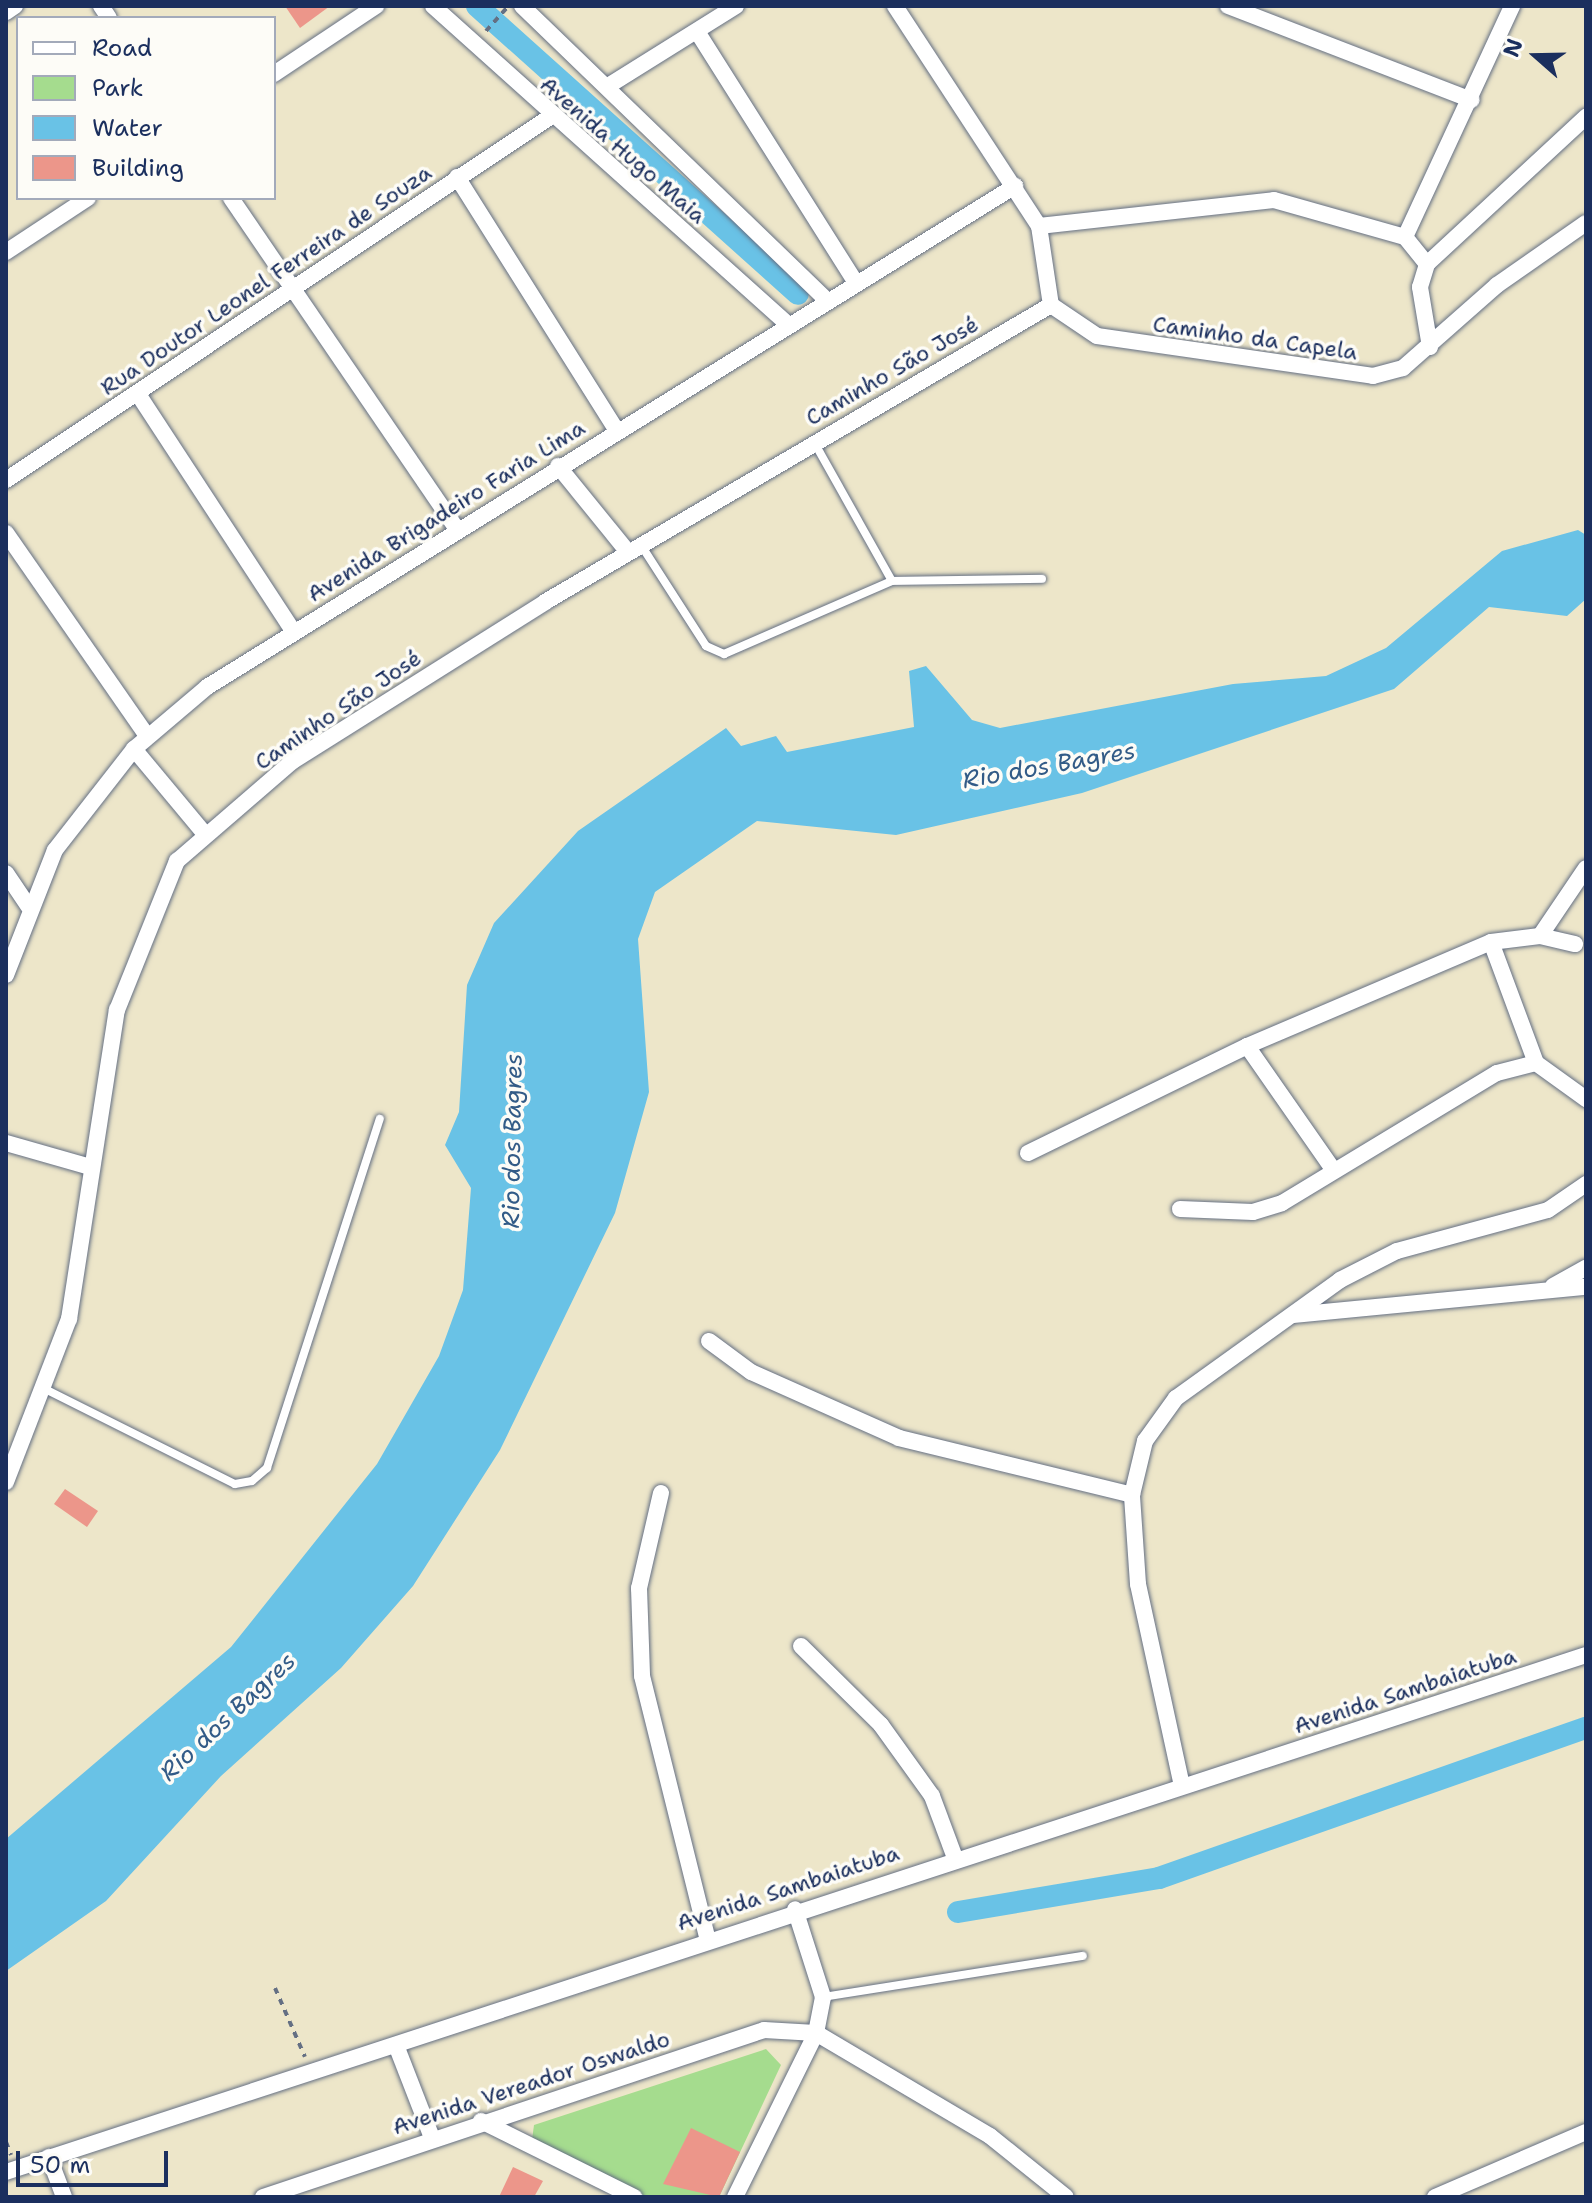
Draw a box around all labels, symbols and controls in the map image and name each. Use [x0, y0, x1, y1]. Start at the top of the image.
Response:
legend [16, 16, 276, 200]
north arrow [1496, 16, 1576, 96]
text: Road [92, 32, 152, 64]
text: N [1496, 34, 1530, 61]
street label: Avenida Hugo Maia [535, 71, 711, 229]
text: Park [92, 72, 144, 104]
text: Water [92, 112, 163, 144]
text: Building [92, 152, 184, 184]
street label: Rua Doutor Leonel Ferreira de Souza [96, 159, 436, 401]
street label: Caminho São José [801, 311, 983, 431]
street label: Caminho da Capela [1151, 311, 1359, 365]
street label: Avenida Brigadeiro Faria Lima [302, 414, 590, 608]
street label: Caminho São José [250, 645, 426, 775]
water label: Rio dos Bagres [960, 737, 1138, 795]
water label: Rio dos Bagres [497, 1053, 529, 1229]
street label: Avenida Sambaiatuba [1290, 1643, 1520, 1739]
water label: Rio dos Bagres [154, 1647, 302, 1787]
street label: Avenida Sambaiatuba [673, 1840, 903, 1936]
street label: Avenida Vereador Oswaldo [389, 2026, 673, 2140]
scale bar [20, 2135, 172, 2185]
text: 50 m [30, 2149, 90, 2181]

